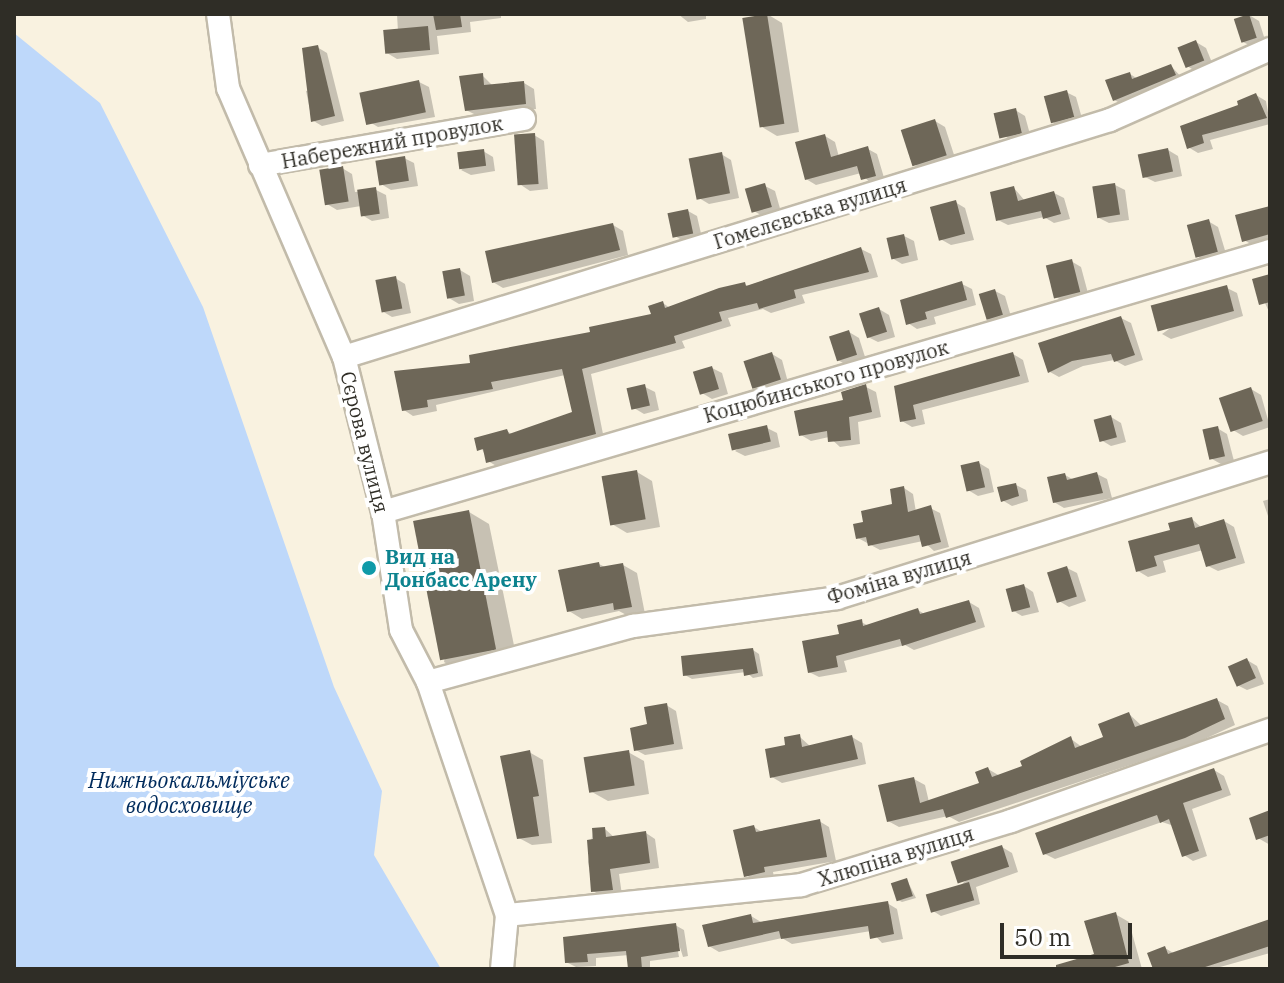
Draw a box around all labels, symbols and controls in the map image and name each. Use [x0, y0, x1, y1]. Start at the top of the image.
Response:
street label: Набережний провулок [279, 111, 505, 173]
street label: Гомелєвська вулиця [711, 172, 909, 254]
street label: Коцюбинського провулок [701, 335, 951, 427]
street label: Сєрова вулиця [336, 369, 394, 515]
place label: Вид на Донбасс Арену [385, 544, 537, 591]
street label: Фоміна вулиця [824, 545, 974, 609]
marker: Вид на Донбасс Арену [360, 559, 378, 577]
water label: Нижньокальміуське водосховище [88, 766, 290, 818]
street label: Хлюпіна вулиця [815, 821, 977, 891]
scale bar [1004, 907, 1136, 957]
text: 50 m [1014, 921, 1071, 953]

